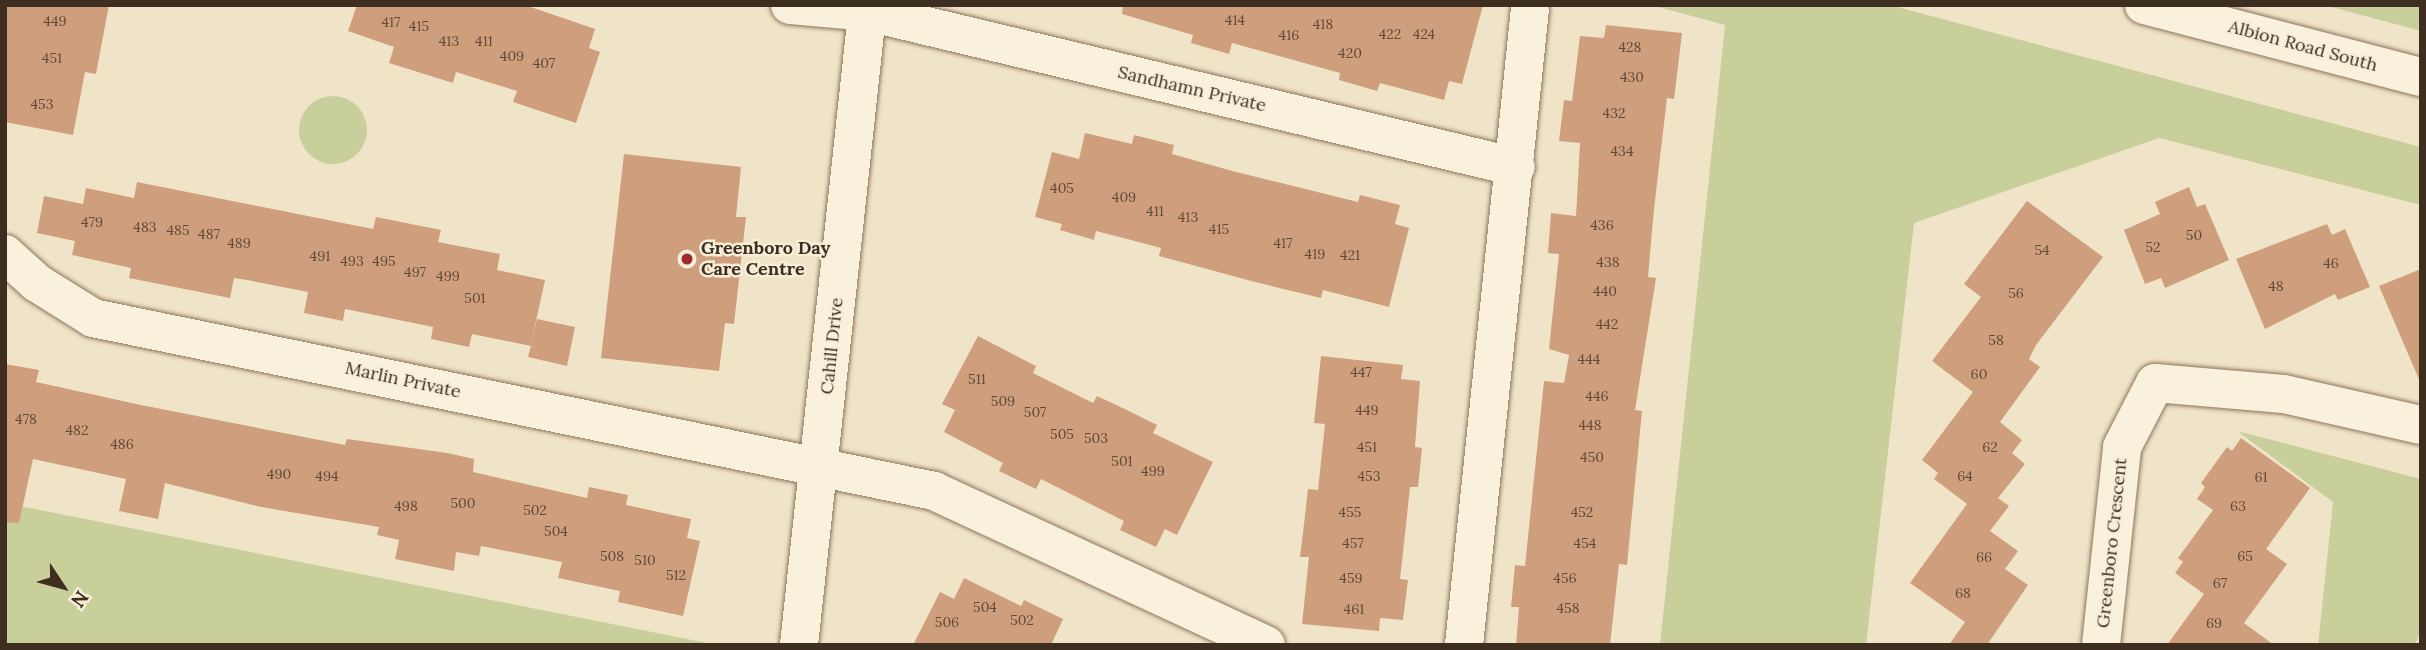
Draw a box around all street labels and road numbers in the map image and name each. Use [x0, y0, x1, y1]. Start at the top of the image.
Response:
street label: Albion Road South [2226, 16, 2380, 76]
street label: Sandhamn Private [1116, 61, 1268, 117]
street label: Cahill Drive [816, 297, 848, 395]
street label: Marlin Private [343, 357, 463, 403]
street label: Greenboro Crescent [2092, 457, 2132, 629]

